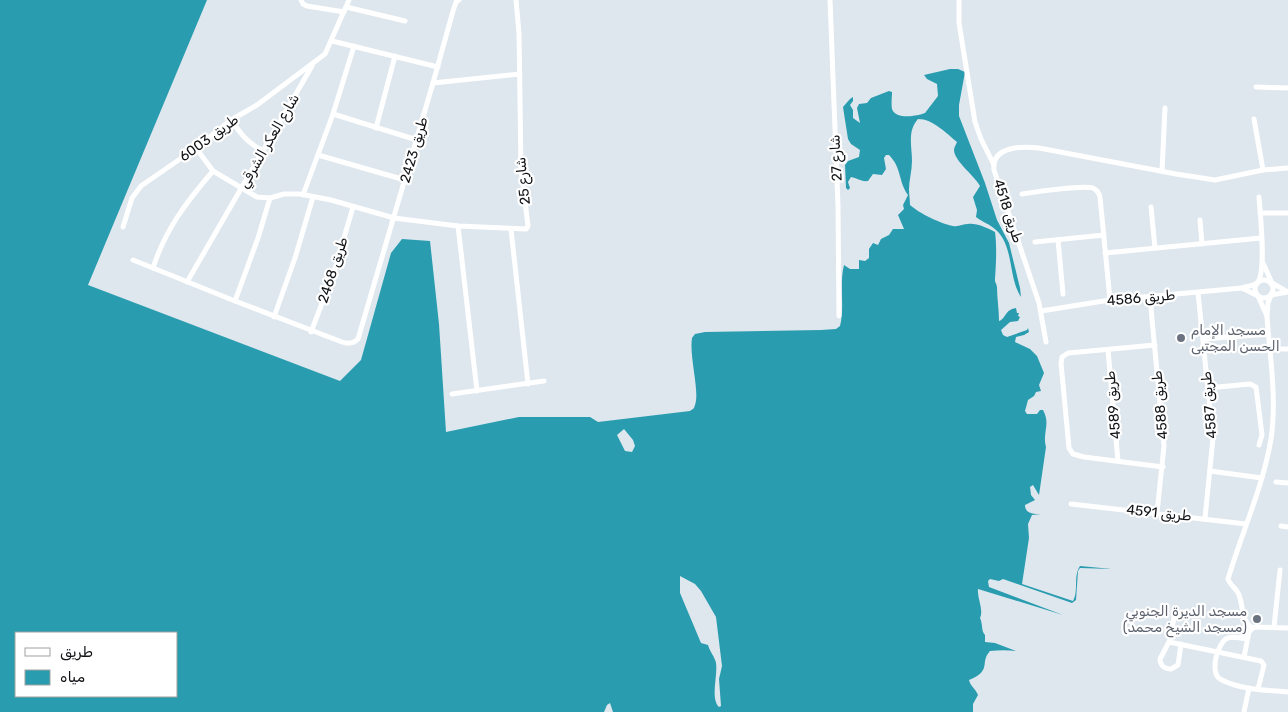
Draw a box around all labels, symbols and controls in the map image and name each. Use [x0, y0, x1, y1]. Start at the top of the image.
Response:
street label: شارع العكر الشرقي [235, 91, 305, 192]
street label: طريق 6003 [176, 111, 242, 165]
street label: طريق 2423 [396, 115, 432, 185]
street label: شارع 27 [826, 134, 848, 182]
street label: شارع 25 [512, 156, 536, 206]
street label: طريق 4518 [990, 177, 1026, 245]
street label: طريق 2468 [314, 235, 352, 305]
street label: طريق 4586 [1106, 287, 1176, 309]
place label: مسجد الإمام الحسن المجتبى [1191, 322, 1280, 355]
marker: مسجد الإمام الحسن المجتبى [1175, 332, 1187, 344]
street label: طريق 4589 [1102, 370, 1124, 440]
street label: طريق 4588 [1149, 370, 1171, 440]
street label: طريق 4587 [1198, 371, 1220, 439]
street label: طريق 4591 [1126, 501, 1193, 525]
place label: مسجد الديرة الجنوبي (مسجد الشيخ محمد) [1123, 603, 1247, 638]
marker: مسجد الديرة الجنوبي (مسجد الشيخ محمد) [1251, 613, 1263, 625]
legend [15, 632, 178, 697]
text: طريق [60, 643, 93, 661]
text: مياه [60, 668, 85, 686]

